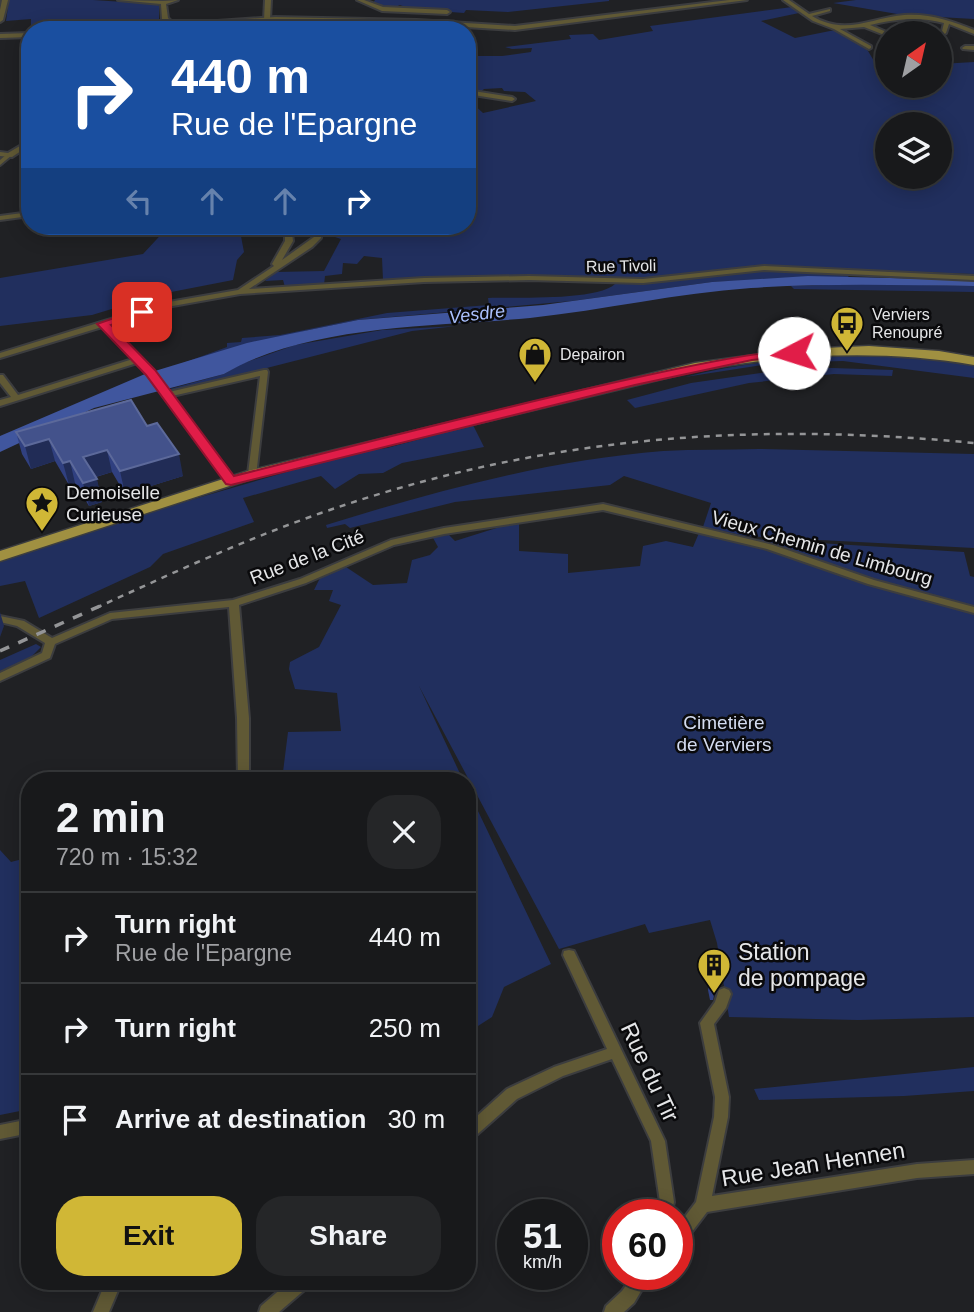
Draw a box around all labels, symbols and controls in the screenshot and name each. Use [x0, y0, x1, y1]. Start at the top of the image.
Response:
north arrow [875, 21, 952, 98]
map controls [875, 21, 952, 189]
icon: right [56, 49, 147, 140]
text: 440 m [171, 49, 310, 103]
text: Rue de l'Epargne [171, 106, 417, 142]
button: layers [875, 112, 952, 189]
icon: left [120, 182, 158, 220]
icon: ahead [193, 182, 231, 220]
icon: ahead [266, 182, 304, 220]
icon: right [339, 182, 377, 220]
street label: Rue Tivoli [586, 257, 656, 275]
pin [112, 282, 172, 342]
icon: arrive [123, 293, 161, 331]
water label: Vesdre [448, 301, 506, 327]
bus stop icon: Verviers Renoupré [828, 304, 866, 353]
place label: Verviers Renoupré [872, 306, 942, 341]
position arrow [757, 316, 831, 390]
shop icon: Depairon [516, 335, 554, 384]
place label: Depairon [560, 346, 625, 363]
place label: Demoiselle Curieuse [66, 482, 160, 525]
place icon: Demoiselle Curieuse [23, 484, 61, 533]
street label: Vieux Chemin de Limbourg [709, 506, 935, 590]
street label: Rue de la Cité [247, 526, 367, 588]
park label: Cimetière de Verviers [676, 712, 772, 755]
text: 2 min [56, 794, 166, 841]
button: close [367, 795, 441, 869]
text: 720 m · 15:32 [56, 844, 198, 870]
text: Turn right [115, 909, 236, 939]
icon: right [56, 919, 94, 957]
text: 440 m [369, 922, 441, 952]
place label: Station de pompage [738, 939, 866, 991]
text: Rue de l'Epargne [115, 940, 292, 966]
building icon: Station de pompage [695, 946, 733, 995]
icon: right [56, 1010, 94, 1048]
text: Turn right [115, 1013, 236, 1043]
text: 250 m [369, 1013, 441, 1043]
street label: Rue du Tir [616, 1018, 684, 1126]
icon: arrive [56, 1101, 94, 1139]
text: Arrive at destination [115, 1104, 366, 1134]
text: 30 m [387, 1104, 445, 1134]
street label: Rue Jean Hennen [719, 1137, 907, 1191]
button: Exit [56, 1196, 242, 1276]
button: Share [256, 1196, 441, 1276]
speed limit sign: 60 [602, 1199, 693, 1290]
text: 51 [523, 1216, 562, 1255]
text: km/h [523, 1252, 562, 1272]

